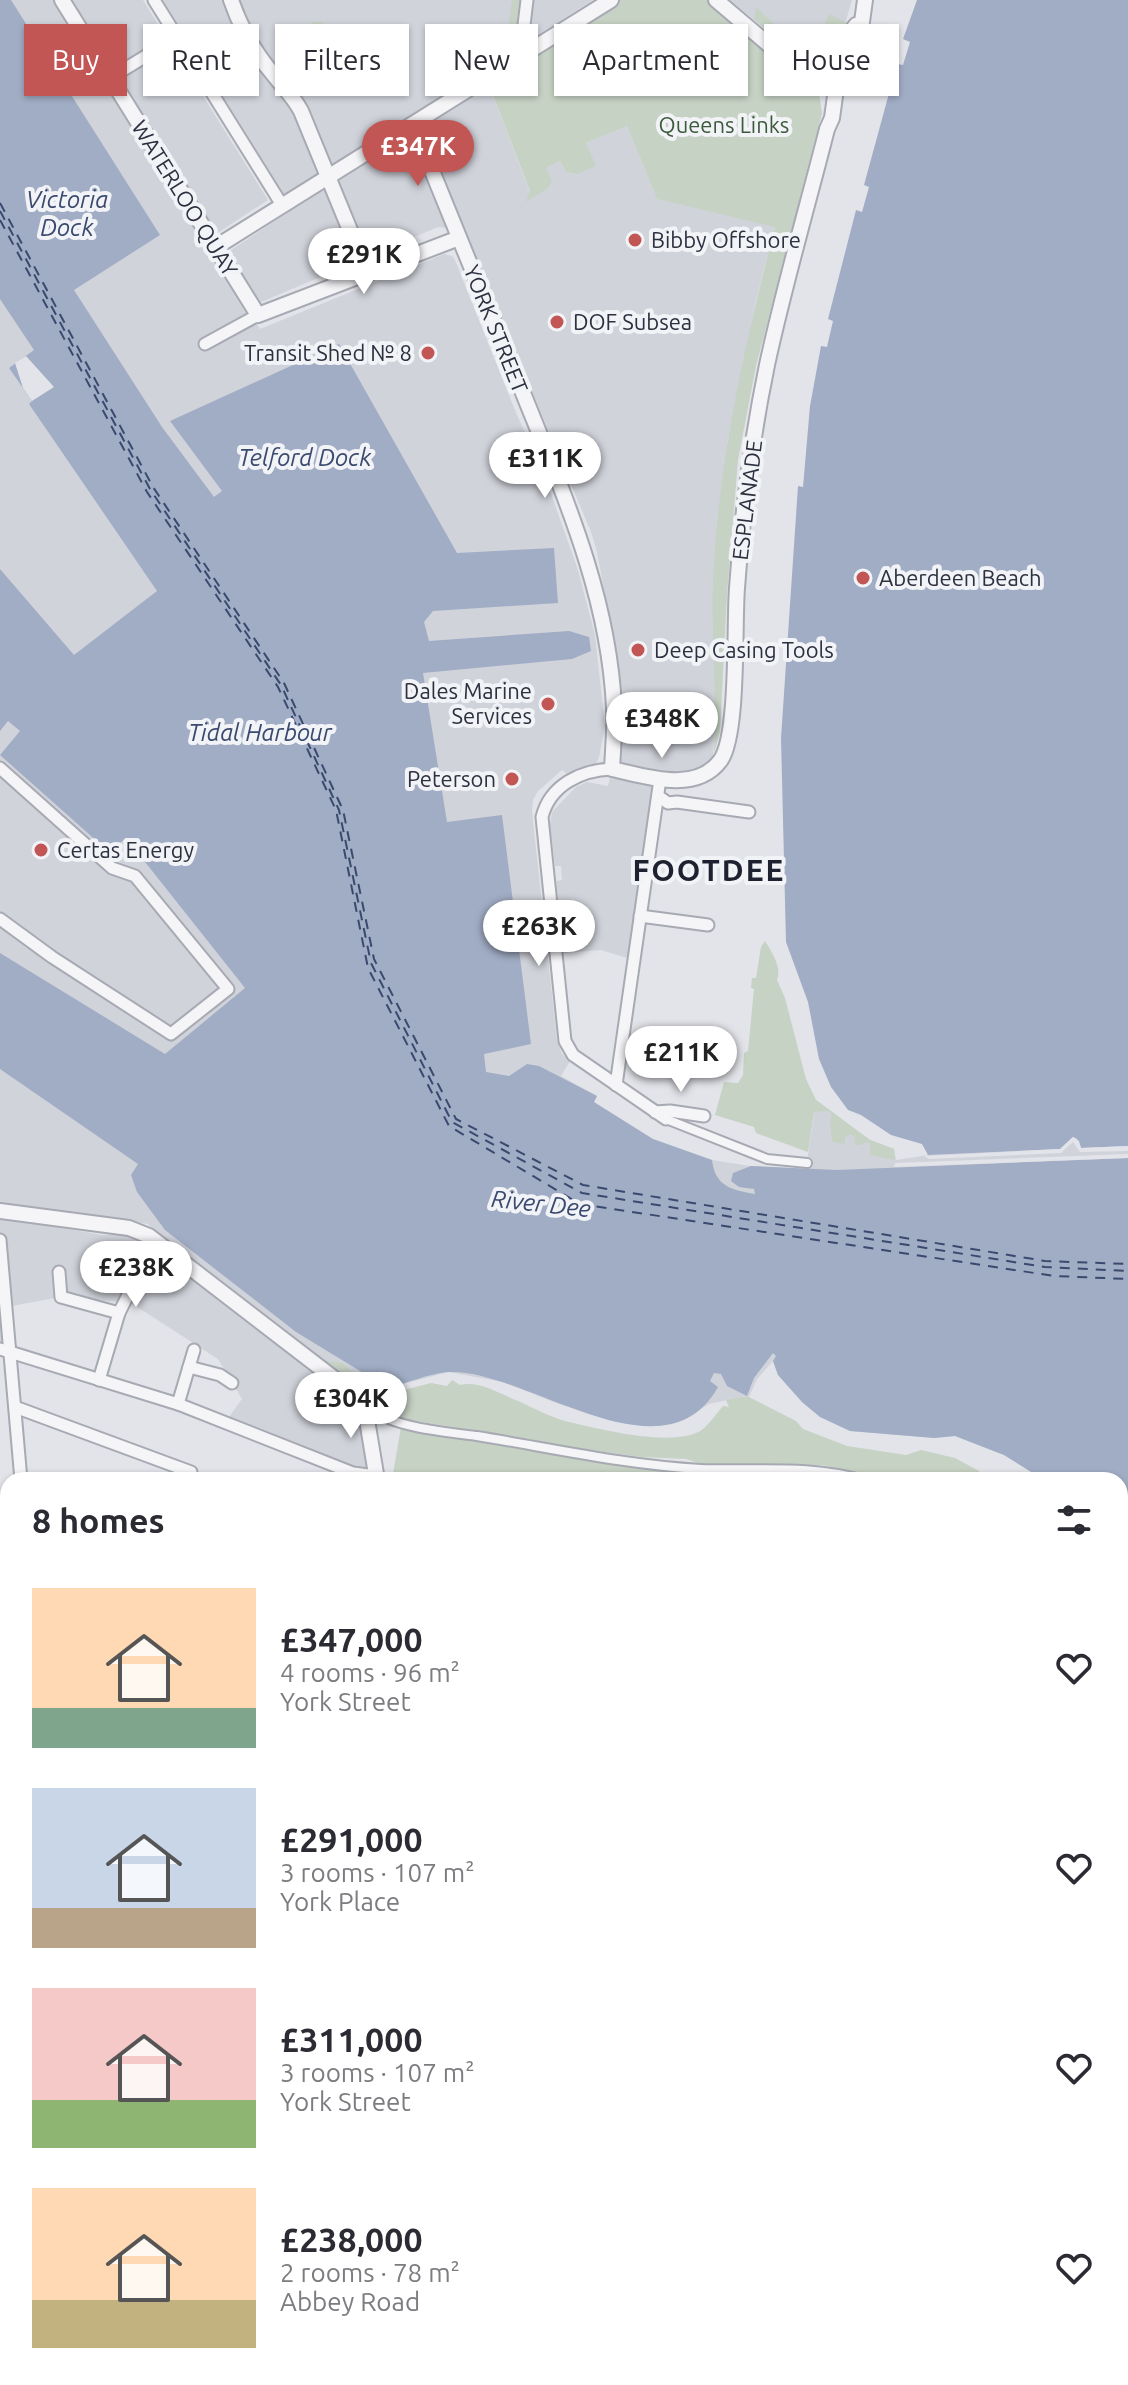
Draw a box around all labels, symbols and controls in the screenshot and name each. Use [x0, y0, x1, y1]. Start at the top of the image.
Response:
chip: Buy [24, 24, 127, 96]
chip: Rent [143, 24, 259, 96]
chip: Filters [275, 24, 409, 96]
chip: New [425, 24, 538, 96]
chip: Apartment [554, 24, 748, 96]
chip: House [764, 24, 899, 96]
park label: Queens Links [659, 112, 789, 137]
street label: WATERLOO QUAY [127, 115, 244, 280]
pin: £347K [362, 120, 474, 188]
text: £347K [380, 131, 456, 160]
water label: Victoria Dock [26, 186, 108, 241]
place label: Bibby Offshore [651, 227, 801, 252]
pin: £291K [308, 228, 420, 296]
marker: Bibby Offshore [626, 231, 644, 249]
text: £291K [326, 239, 402, 268]
street label: YORK STREET [459, 261, 533, 396]
place label: DOF Subsea [573, 309, 692, 334]
marker: DOF Subsea [548, 313, 566, 331]
place label: Transit Shed № 8 [244, 340, 412, 365]
marker: Transit Shed № 8 [419, 344, 437, 362]
pin: £311K [489, 432, 601, 500]
street label: ESPLANADE [727, 438, 766, 562]
text: £311K [507, 443, 583, 472]
water label: Telford Dock [238, 444, 372, 471]
place label: Aberdeen Beach [879, 565, 1042, 590]
marker: Aberdeen Beach [854, 569, 872, 587]
place label: Deep Casing Tools [654, 637, 834, 662]
marker: Deep Casing Tools [629, 641, 647, 659]
place label: Dales Marine Services [404, 678, 532, 728]
pin: £348K [606, 692, 718, 760]
marker: Dales Marine Services [539, 695, 557, 713]
text: £348K [624, 703, 700, 732]
water label: Tidal Harbour [188, 719, 333, 746]
place label: Peterson [407, 766, 496, 791]
marker: Peterson [503, 770, 521, 788]
place label: Certas Energy [57, 837, 194, 862]
marker: Certas Energy [32, 841, 50, 859]
district label: FOOTDEE [633, 853, 785, 887]
pin: £263K [483, 900, 595, 968]
text: £263K [501, 911, 577, 940]
pin: £211K [625, 1026, 737, 1094]
text: £211K [643, 1037, 719, 1066]
water label: River Dee [490, 1185, 592, 1222]
pin: £238K [80, 1241, 192, 1309]
text: £238K [98, 1252, 174, 1281]
pin: £304K [295, 1372, 407, 1440]
text: £304K [313, 1383, 389, 1412]
icon: filters [1052, 1498, 1096, 1542]
text: 8 homes [32, 1501, 165, 1539]
icon: home [96, 1620, 192, 1716]
text: £347,000 [280, 1620, 423, 1658]
icon: heart [1052, 1646, 1096, 1690]
text: 4 rooms · 96 m² [280, 1658, 460, 1687]
text: York Street [280, 1687, 411, 1716]
icon: home [96, 1820, 192, 1916]
text: £291,000 [280, 1820, 423, 1858]
icon: heart [1052, 1846, 1096, 1890]
text: 3 rooms · 107 m² [280, 1858, 475, 1887]
text: York Place [280, 1887, 400, 1916]
icon: home [96, 2020, 192, 2116]
text: £311,000 [280, 2020, 423, 2058]
icon: heart [1052, 2046, 1096, 2090]
text: 3 rooms · 107 m² [280, 2058, 475, 2087]
text: York Street [280, 2087, 411, 2116]
icon: home [96, 2220, 192, 2316]
text: £238,000 [280, 2220, 423, 2258]
icon: heart [1052, 2246, 1096, 2290]
text: 2 rooms · 78 m² [280, 2258, 460, 2287]
text: Abbey Road [280, 2287, 420, 2316]

